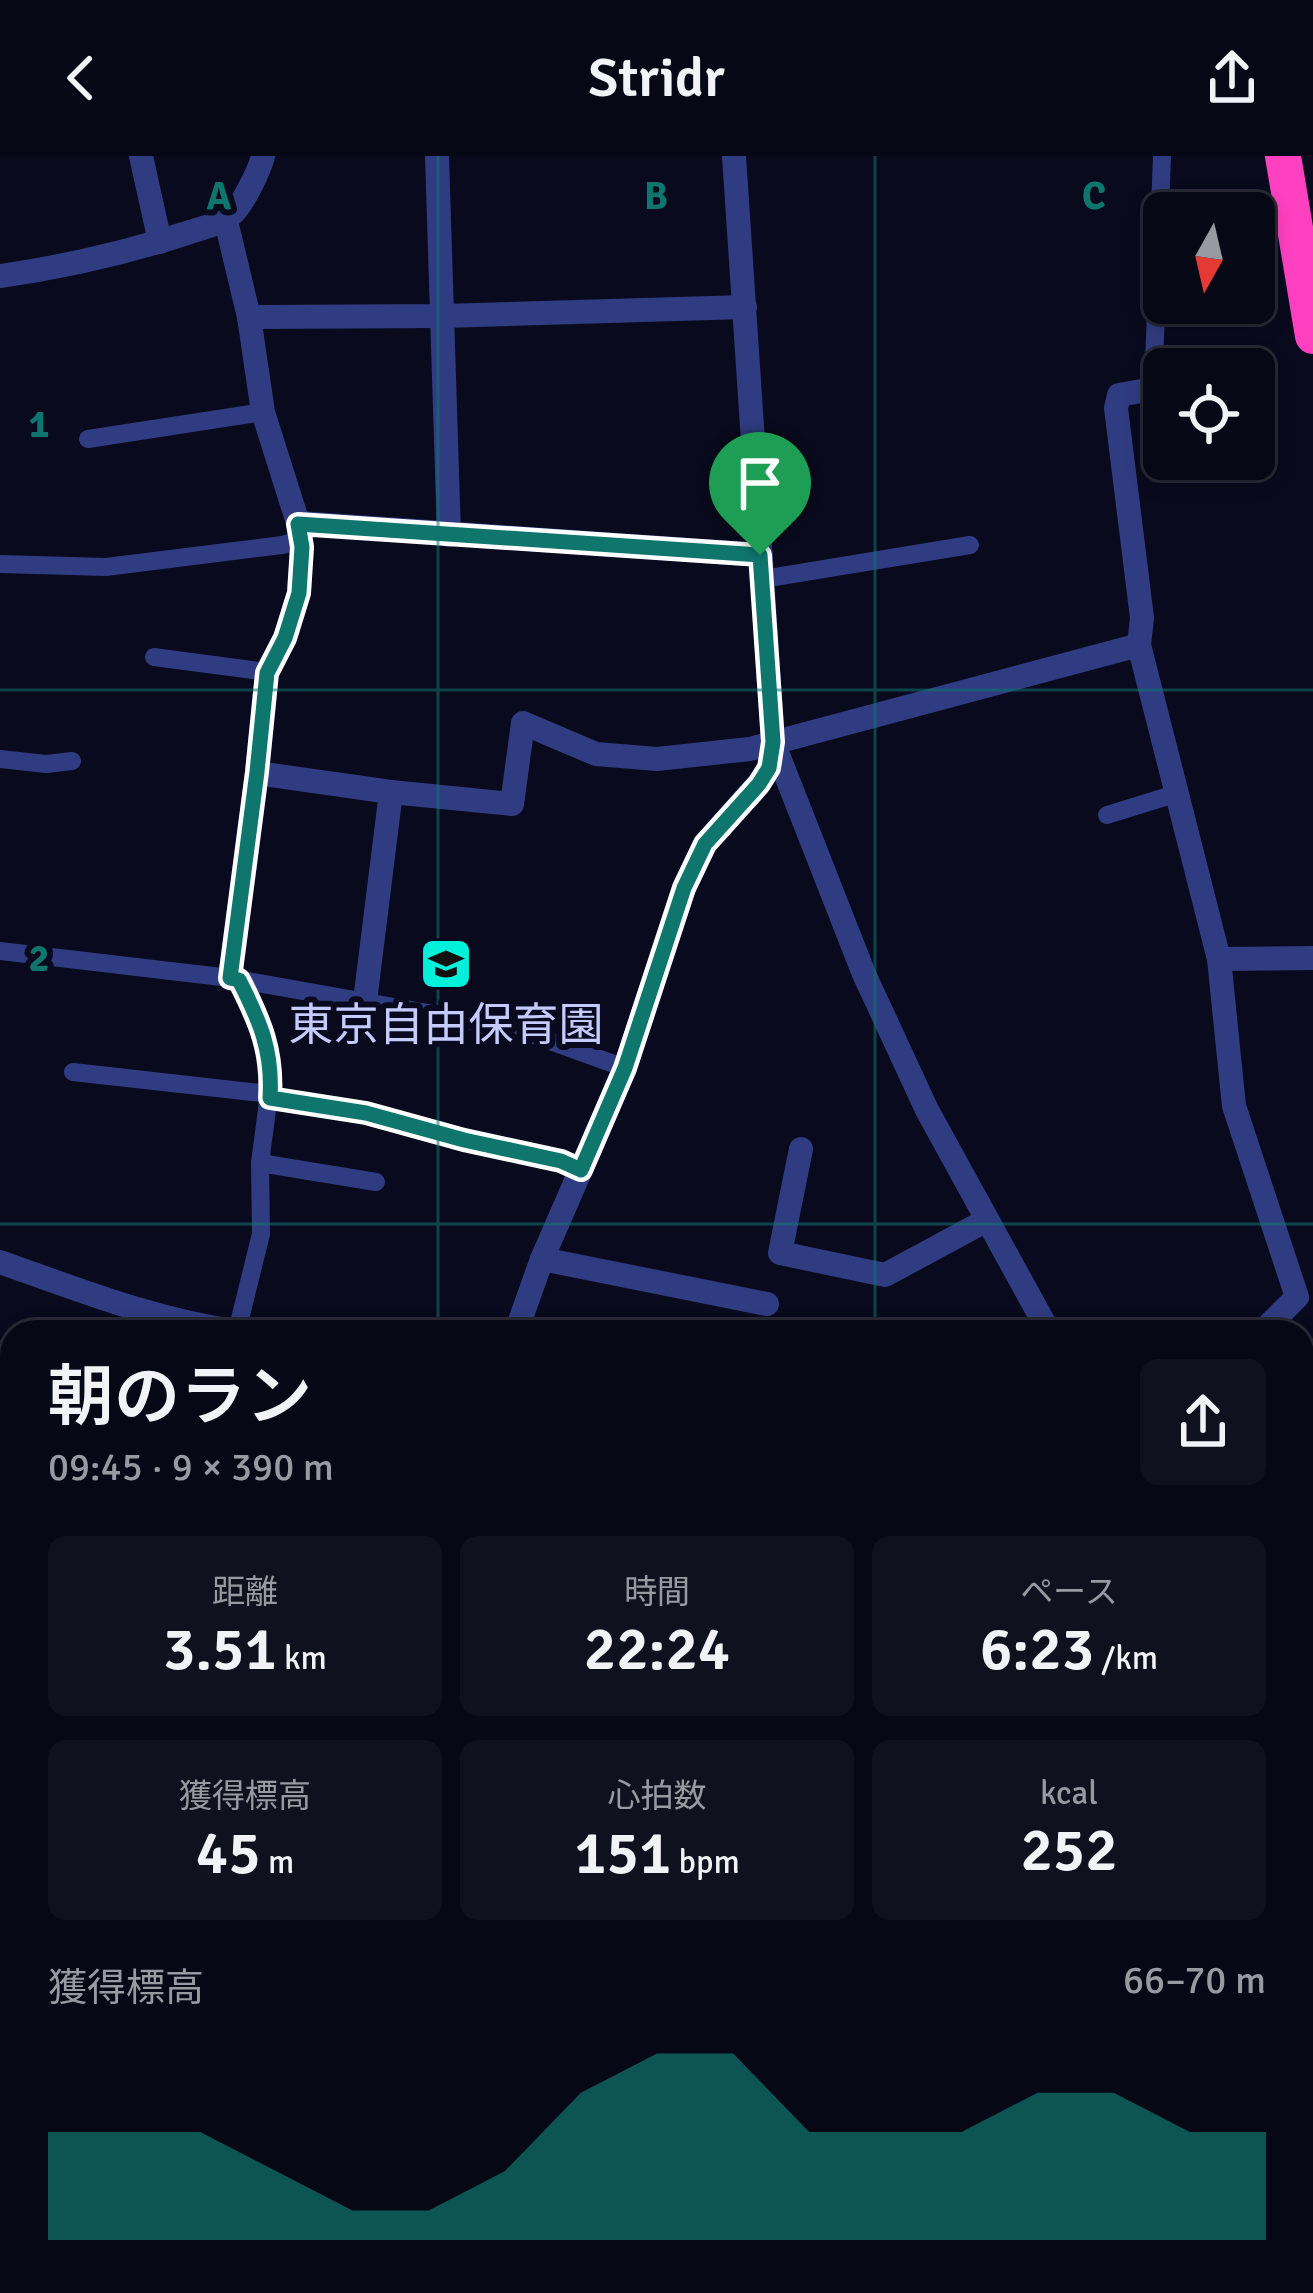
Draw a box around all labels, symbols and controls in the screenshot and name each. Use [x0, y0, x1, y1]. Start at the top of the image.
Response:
icon: back [48, 45, 114, 111]
text: Stridr [588, 45, 725, 112]
icon: share [1199, 45, 1265, 111]
text: A [207, 172, 232, 220]
text: B [644, 172, 668, 220]
text: C [1082, 172, 1106, 220]
north arrow [1143, 192, 1275, 324]
map controls [1143, 192, 1275, 480]
button: locate [1143, 348, 1275, 480]
text: 1 [28, 400, 50, 448]
pin [709, 432, 811, 555]
icon: arrive [727, 450, 793, 516]
text: 2 [28, 934, 50, 982]
school or university icon: 東京自由保育園 [418, 936, 474, 992]
place label: 東京自由保育園 [288, 998, 604, 1053]
text: 朝のラン [48, 1357, 312, 1438]
button: share [1140, 1359, 1266, 1485]
text: 09:45 · 9 × 390 m [48, 1443, 334, 1491]
text: 距離 [212, 1572, 278, 1613]
text: 時間 [624, 1572, 690, 1613]
text: ペース [1020, 1572, 1118, 1613]
text: 3.51 [163, 1613, 277, 1687]
text: 22:24 [584, 1613, 730, 1687]
text: 6:23 [980, 1613, 1094, 1687]
text: km [277, 1638, 327, 1679]
text: /km [1094, 1638, 1158, 1679]
text: kcal [1040, 1773, 1098, 1814]
text: 獲得標高 [179, 1776, 311, 1817]
text: 心拍数 [608, 1776, 707, 1817]
text: 252 [1020, 1814, 1118, 1888]
text: 45 [196, 1817, 261, 1891]
text: 151 [574, 1817, 671, 1891]
text: m [261, 1842, 294, 1883]
text: bpm [671, 1842, 740, 1883]
text: 66–70 m [1123, 1956, 1266, 2004]
text: 獲得標高 [48, 1964, 204, 2012]

